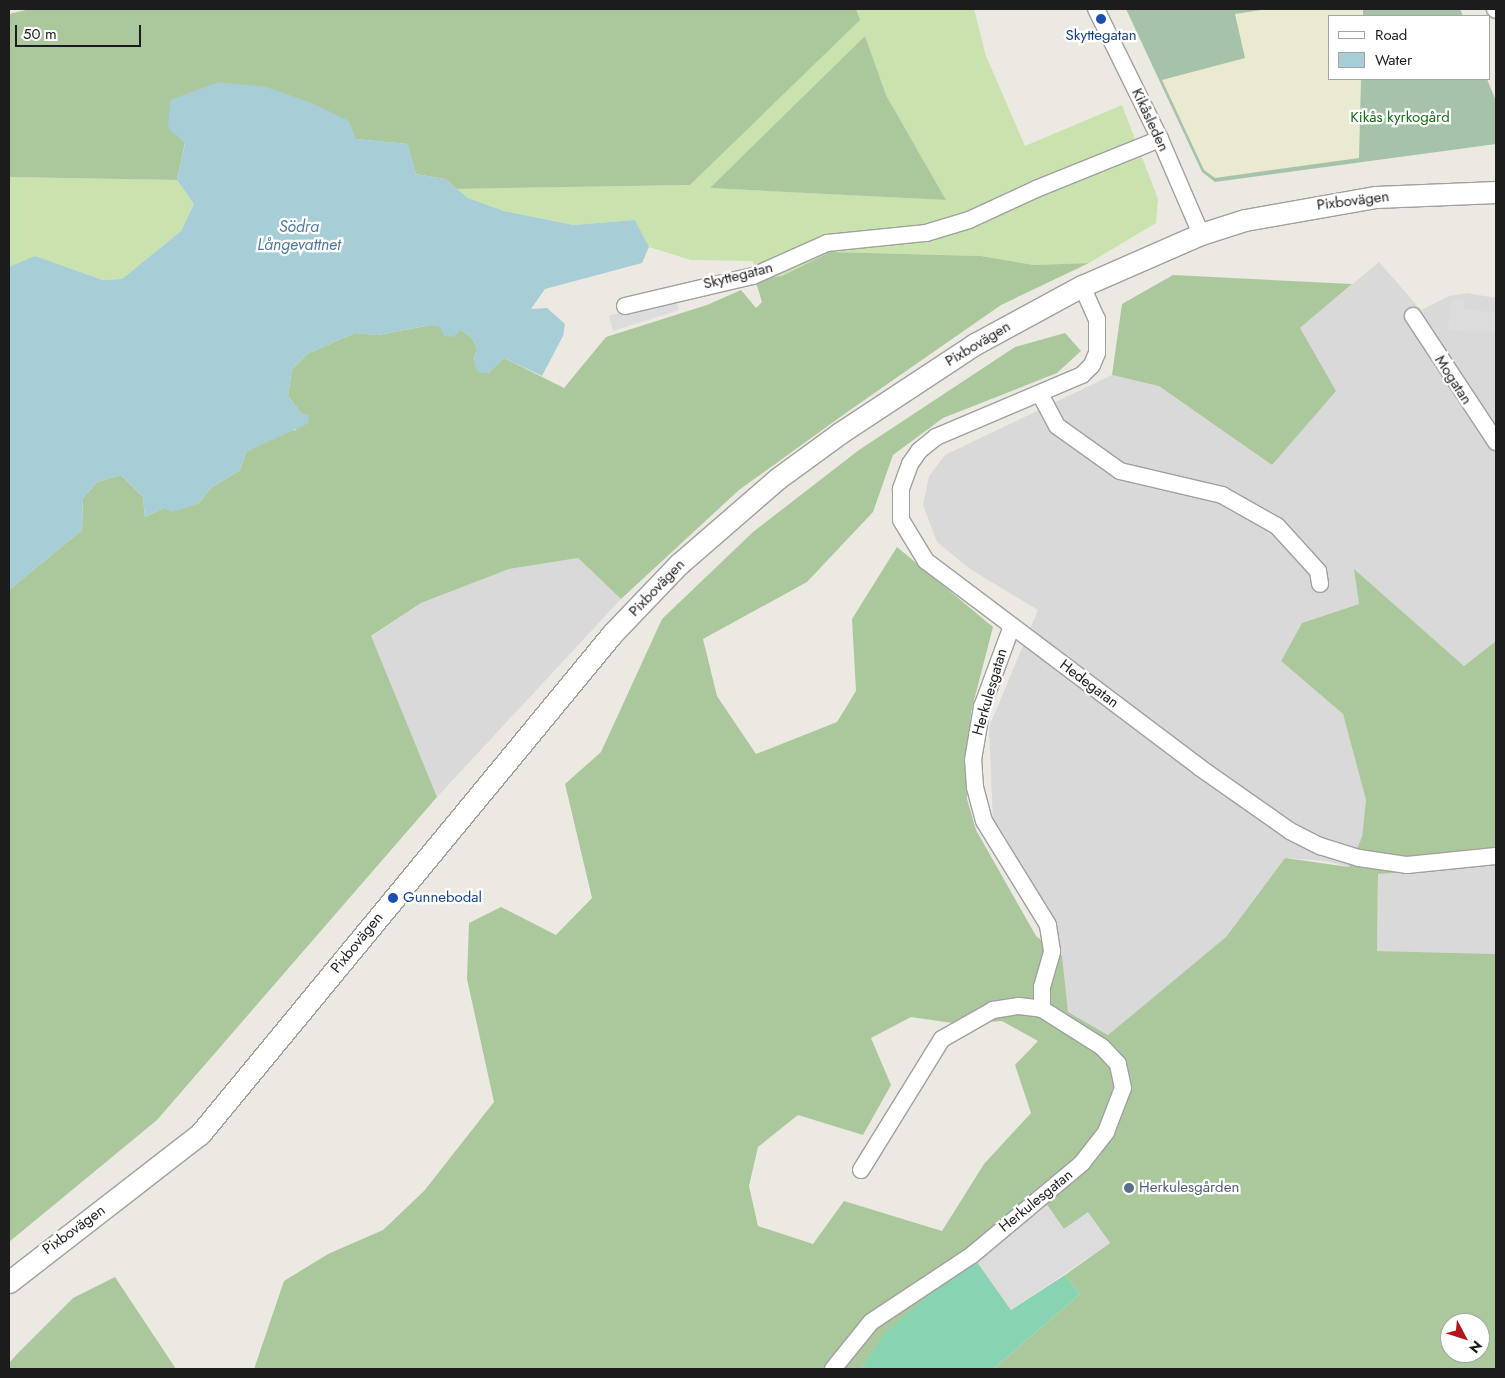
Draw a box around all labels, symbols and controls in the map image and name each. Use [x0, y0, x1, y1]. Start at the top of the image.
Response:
marker: Skyttegatan [1095, 13, 1107, 25]
scale bar [18, 15, 144, 47]
legend [1328, 15, 1490, 80]
text: 50 m [23, 23, 57, 45]
text: Road [1375, 24, 1407, 46]
place label: Skyttegatan [1065, 27, 1137, 45]
text: Water [1375, 49, 1412, 71]
street label: Kikåsleden [1128, 86, 1172, 154]
park label: Kikås kyrkogård [1350, 109, 1450, 127]
street label: Pixbovägen [1316, 188, 1390, 214]
water label: Södra Långevattnet [257, 217, 341, 255]
street label: Skyttegatan [701, 259, 775, 293]
street label: Pixbovägen [942, 317, 1014, 371]
street label: Mogatan [1431, 352, 1475, 408]
street label: Pixbovägen [625, 556, 689, 620]
street label: Herkulesgatan [969, 646, 1011, 738]
street label: Hedegatan [1056, 656, 1122, 712]
place label: Gunnebodal [403, 889, 482, 907]
marker: Gunnebodal [387, 892, 399, 904]
street label: Pixbovägen [327, 909, 387, 977]
street label: Herkulesgatan [996, 1166, 1076, 1236]
place label: Herkulesgården [1139, 1179, 1239, 1197]
marker: Herkulesgården [1123, 1182, 1135, 1194]
street label: Pixbovägen [39, 1201, 109, 1259]
north arrow [1440, 1313, 1490, 1363]
text: N [1464, 1336, 1487, 1358]

